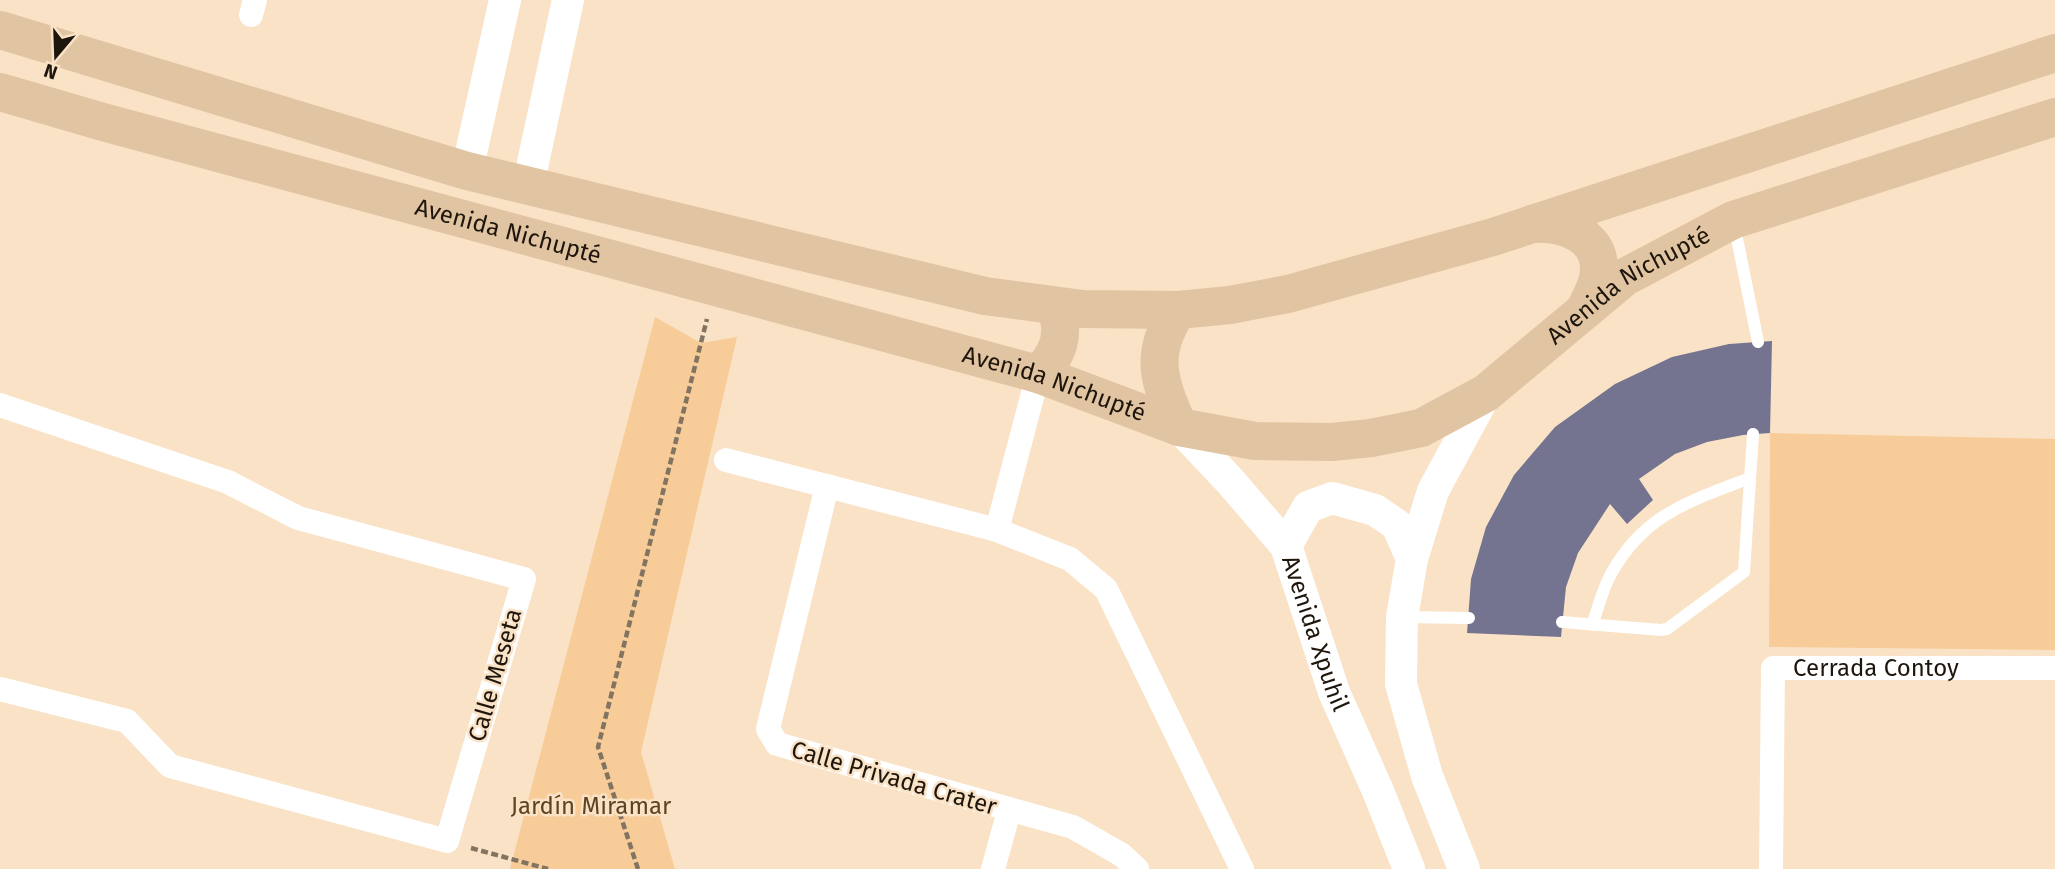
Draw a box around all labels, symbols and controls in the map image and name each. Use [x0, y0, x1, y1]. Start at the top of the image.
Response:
north arrow [21, 21, 91, 91]
text: N [41, 59, 60, 85]
street label: Avenida Nichupté [412, 193, 604, 270]
street label: Avenida Nichupté [1541, 221, 1715, 350]
street label: Avenida Nichupté [960, 340, 1150, 427]
street label: Avenida Xpuhil [1276, 552, 1355, 715]
street label: Calle Meseta [463, 605, 527, 745]
street label: Cerrada Contoy [1793, 654, 1959, 682]
street label: Calle Privada Crater [788, 735, 1001, 821]
park label: Jardín Miramar [511, 792, 672, 820]

